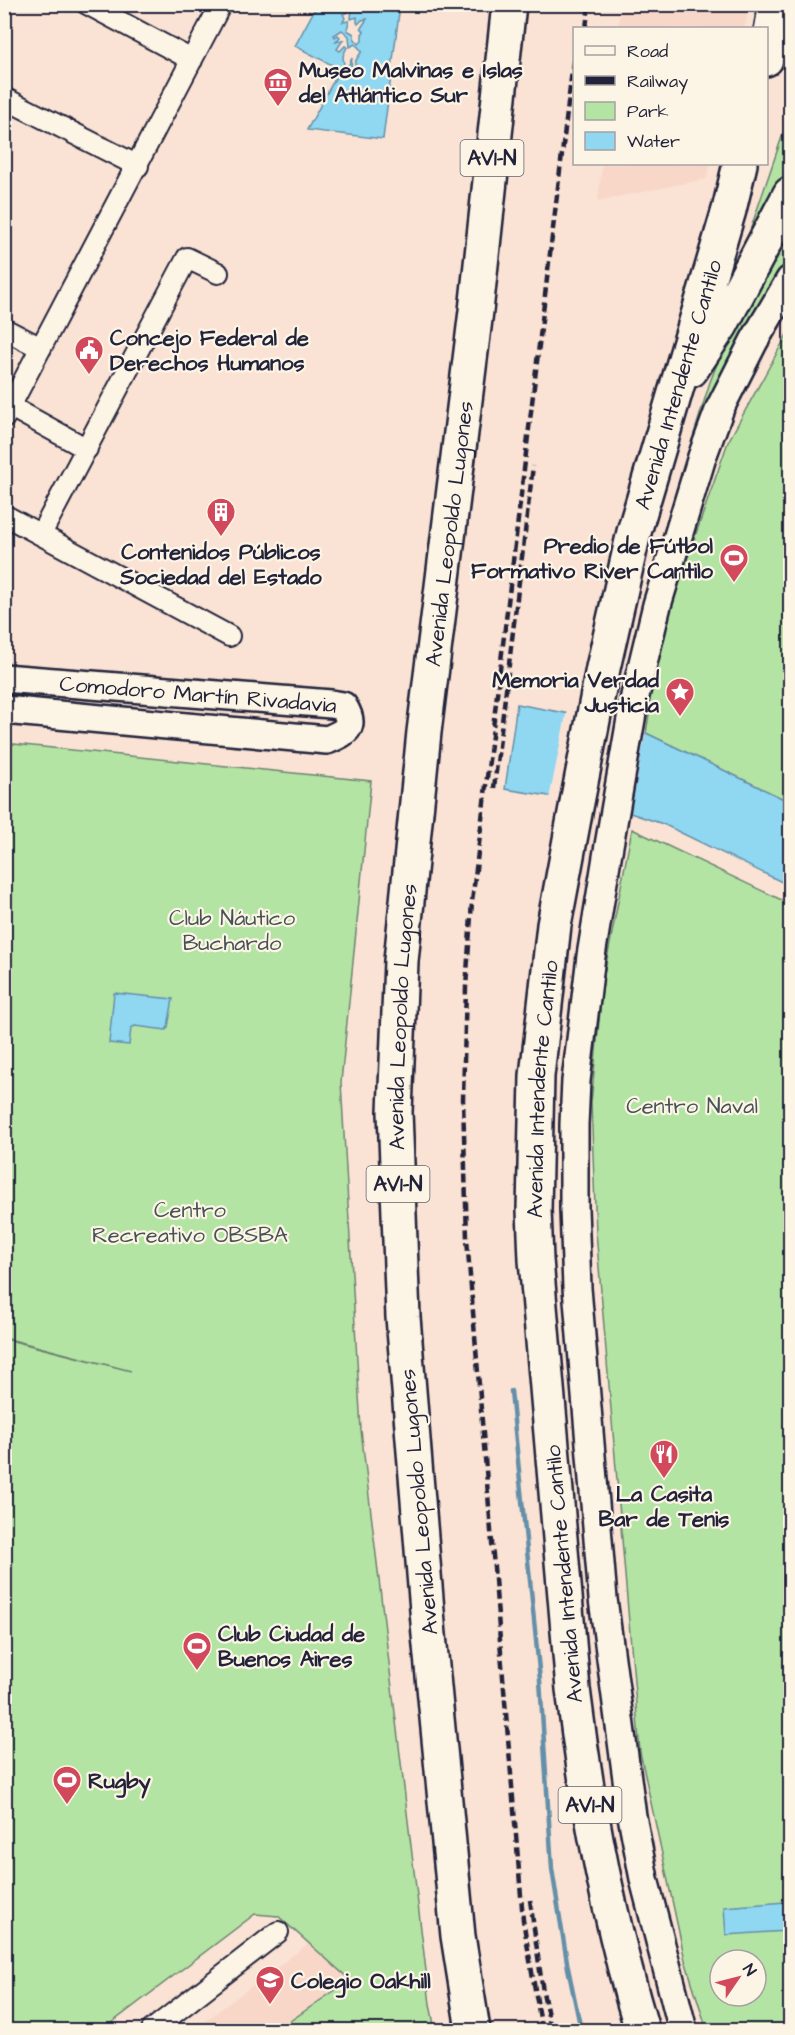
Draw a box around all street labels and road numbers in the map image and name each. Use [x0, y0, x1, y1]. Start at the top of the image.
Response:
road number: AV1-N [460, 140, 524, 176]
street label: Avenida Intendente Cantilo [628, 256, 731, 513]
street label: Avenida Leopoldo Lugones [418, 399, 482, 668]
street label: Comodoro Martín Rivadavia [58, 668, 339, 722]
street label: Avenida Leopoldo Lugones [381, 882, 426, 1151]
street label: Avenida Intendente Cantilo [520, 958, 567, 1219]
road number: AV1-N [366, 1166, 430, 1202]
street label: Avenida Leopoldo Lugones [392, 1367, 448, 1636]
street label: Avenida Intendente Cantilo [538, 1443, 591, 1704]
road number: AV1-N [558, 1787, 622, 1823]

